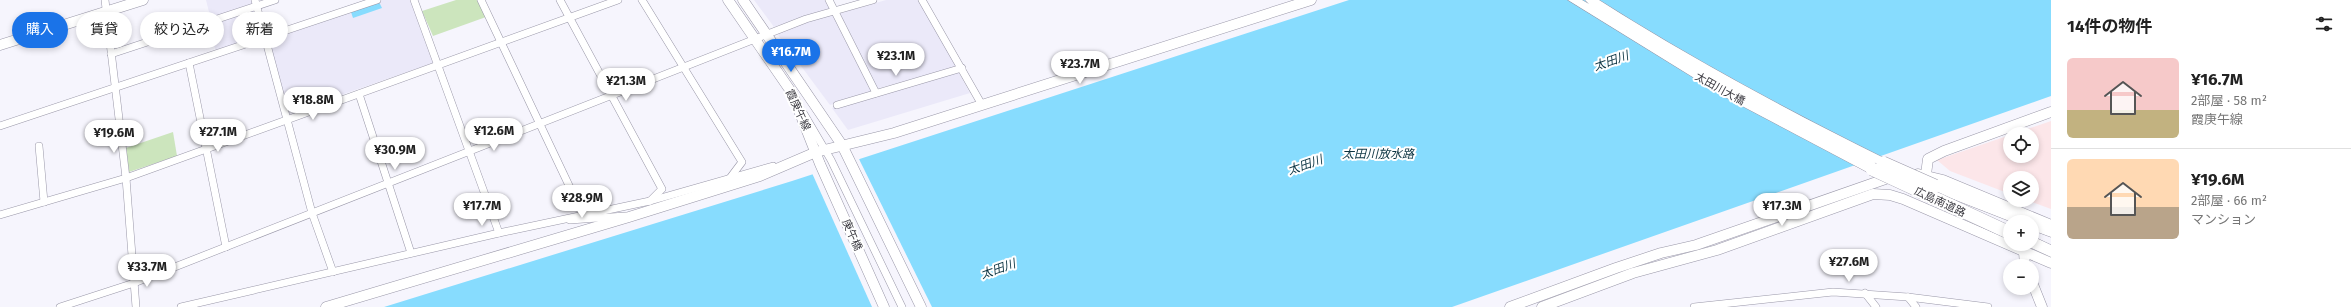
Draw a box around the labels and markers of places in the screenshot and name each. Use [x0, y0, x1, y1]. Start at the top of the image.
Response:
pin: ¥16.7M [758, 39, 824, 73]
pin: ¥23.1M [863, 43, 929, 77]
pin: ¥23.7M [1047, 51, 1113, 85]
pin: ¥21.3M [593, 68, 659, 102]
pin: ¥18.8M [280, 87, 346, 121]
pin: ¥12.6M [461, 118, 527, 152]
pin: ¥27.1M [185, 119, 251, 153]
pin: ¥19.6M [81, 120, 147, 154]
pin: ¥30.9M [362, 137, 428, 171]
pin: ¥28.9M [549, 185, 615, 219]
pin: ¥17.7M [449, 193, 515, 227]
pin: ¥17.3M [1749, 193, 1815, 227]
pin: ¥27.6M [1816, 249, 1882, 283]
pin: ¥33.7M [114, 254, 180, 288]

